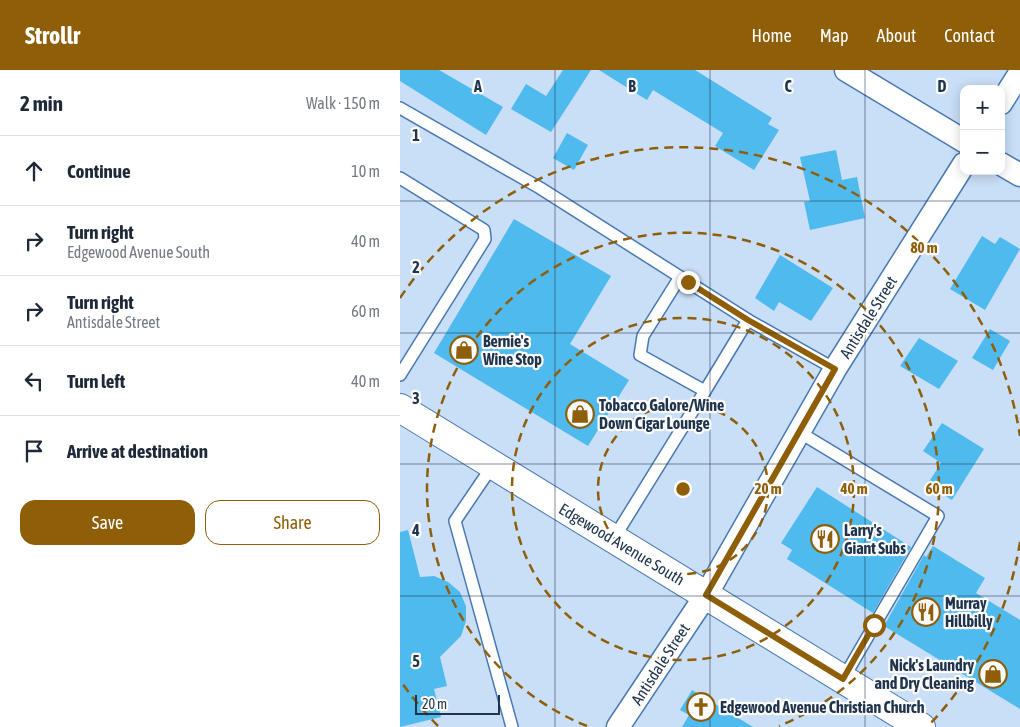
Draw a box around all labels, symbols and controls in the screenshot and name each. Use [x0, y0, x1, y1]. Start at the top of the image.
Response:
text: Strollr [25, 22, 80, 49]
text: Home [752, 25, 792, 46]
text: Map [820, 25, 849, 46]
text: About [877, 25, 916, 46]
text: Contact [944, 25, 995, 46]
text: A [473, 77, 482, 95]
text: B [628, 77, 636, 95]
text: C [784, 77, 792, 95]
text: D [938, 77, 947, 95]
map controls [960, 85, 1005, 175]
button: + [960, 85, 1005, 130]
text: 2 min [20, 91, 63, 115]
text: Walk · 150 m [306, 94, 380, 112]
text: 1 [412, 126, 420, 144]
button: − [960, 130, 1005, 175]
icon: ahead [20, 157, 48, 185]
text: Continue [67, 160, 131, 182]
text: 10 m [351, 162, 380, 180]
text: Turn right [67, 221, 134, 243]
icon: right [20, 227, 48, 255]
text: 40 m [351, 232, 380, 250]
text: 80 m [911, 239, 938, 256]
text: Edgewood Avenue South [67, 243, 210, 261]
text: 2 [412, 258, 420, 276]
route end [677, 271, 700, 294]
street label: Antisdale Street [836, 272, 901, 361]
text: Turn right [67, 291, 134, 313]
icon: right [20, 297, 48, 325]
text: 60 m [351, 302, 380, 320]
text: Antisdale Street [67, 313, 160, 331]
place label: Bernie's Wine Stop [482, 332, 542, 368]
shop icon: Bernie's Wine Stop [449, 335, 479, 365]
icon: left [20, 367, 48, 395]
text: Turn left [67, 370, 125, 392]
text: 40 m [351, 372, 380, 390]
text: 3 [412, 389, 420, 407]
place label: Tobacco Galore/Wine Down Cigar Lounge [599, 396, 724, 432]
shop icon: Tobacco Galore/Wine Down Cigar Lounge [565, 399, 595, 429]
icon: arrive [20, 437, 48, 465]
text: Arrive at destination [67, 440, 208, 462]
centre of rings [674, 480, 692, 498]
text: 20 m [755, 480, 782, 497]
text: 40 m [840, 480, 868, 497]
text: 60 m [926, 480, 953, 497]
street label: Edgewood Avenue South [556, 499, 688, 589]
button: Save [20, 500, 195, 545]
button: Share [205, 500, 380, 545]
text: 4 [411, 521, 420, 539]
place label: Larry's Giant Subs [844, 521, 906, 557]
restaurant icon: Larry's Giant Subs [810, 524, 840, 554]
place label: Murray Hillbilly [945, 594, 993, 630]
restaurant icon: Murray Hillbilly [911, 597, 941, 627]
route start [863, 614, 886, 637]
street label: Antisdale Street [627, 620, 693, 708]
text: 5 [412, 652, 420, 670]
place label: Nick's Laundry and Dry Cleaning [874, 656, 974, 692]
shop icon: Nick's Laundry and Dry Cleaning [978, 659, 1008, 689]
scale bar [415, 692, 500, 715]
church icon: Edgewood Avenue Christian Church [686, 692, 716, 722]
text: 20 m [422, 696, 447, 712]
place label: Edgewood Avenue Christian Church [720, 698, 925, 716]

